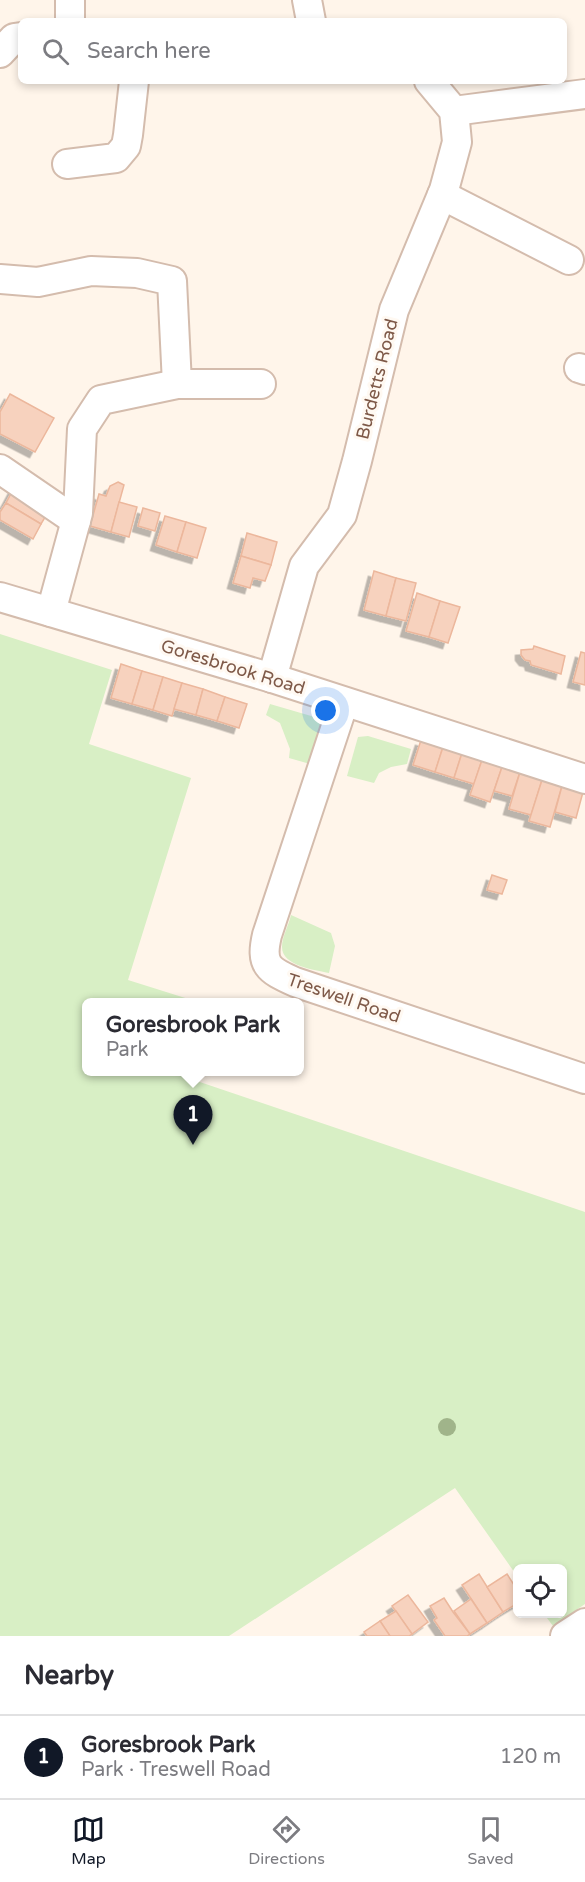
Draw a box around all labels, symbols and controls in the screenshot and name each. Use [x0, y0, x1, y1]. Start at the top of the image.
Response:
search box [18, 18, 567, 84]
icon: search [39, 35, 72, 68]
text: Search here [87, 38, 211, 64]
street label: Burdetts Road [351, 316, 403, 442]
street label: Goresbrook Road [158, 635, 308, 699]
your location [311, 696, 340, 725]
street label: Treswell Road [284, 968, 404, 1028]
popup [82, 998, 304, 1076]
text: Goresbrook Park [106, 1012, 280, 1038]
text: Park [106, 1038, 148, 1062]
pin: 1 [174, 1096, 212, 1145]
map controls [513, 1564, 567, 1618]
button: locate [513, 1564, 567, 1618]
text: Nearby [24, 1660, 114, 1691]
text: Goresbrook Park [81, 1732, 256, 1758]
text: 1 [37, 1745, 50, 1769]
text: 120 m [500, 1745, 561, 1769]
text: Park · Treswell Road [81, 1758, 271, 1782]
tab: Map [71, 1813, 106, 1869]
tab: Directions [248, 1813, 325, 1869]
tab: Saved [467, 1813, 514, 1869]

